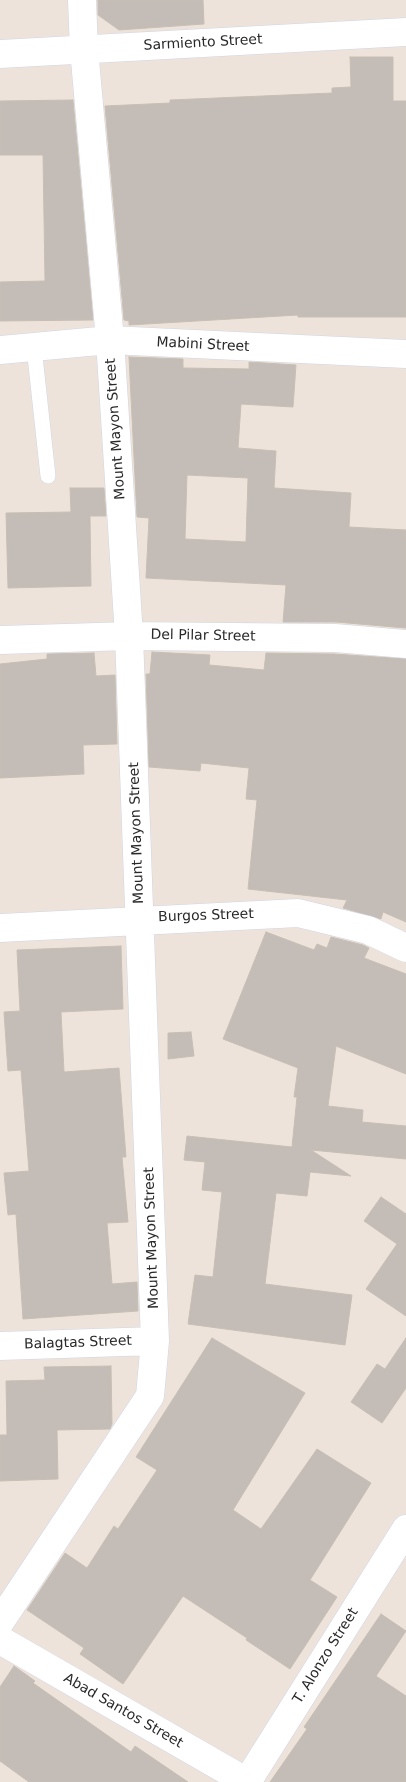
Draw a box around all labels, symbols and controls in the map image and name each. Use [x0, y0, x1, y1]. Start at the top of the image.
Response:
street label: Sarmiento Street [143, 31, 263, 55]
street label: Mabini Street [156, 334, 250, 356]
street label: Mount Mayon Street [103, 358, 129, 500]
street label: Del Pilar Street [150, 627, 256, 645]
street label: Mount Mayon Street [126, 762, 148, 904]
street label: Burgos Street [158, 906, 254, 926]
street label: Mount Mayon Street [141, 1167, 163, 1309]
street label: Balagtas Street [24, 1333, 132, 1353]
street label: T. Alonzo Street [290, 1605, 362, 1707]
street label: Abad Santos Street [60, 1670, 186, 1752]

